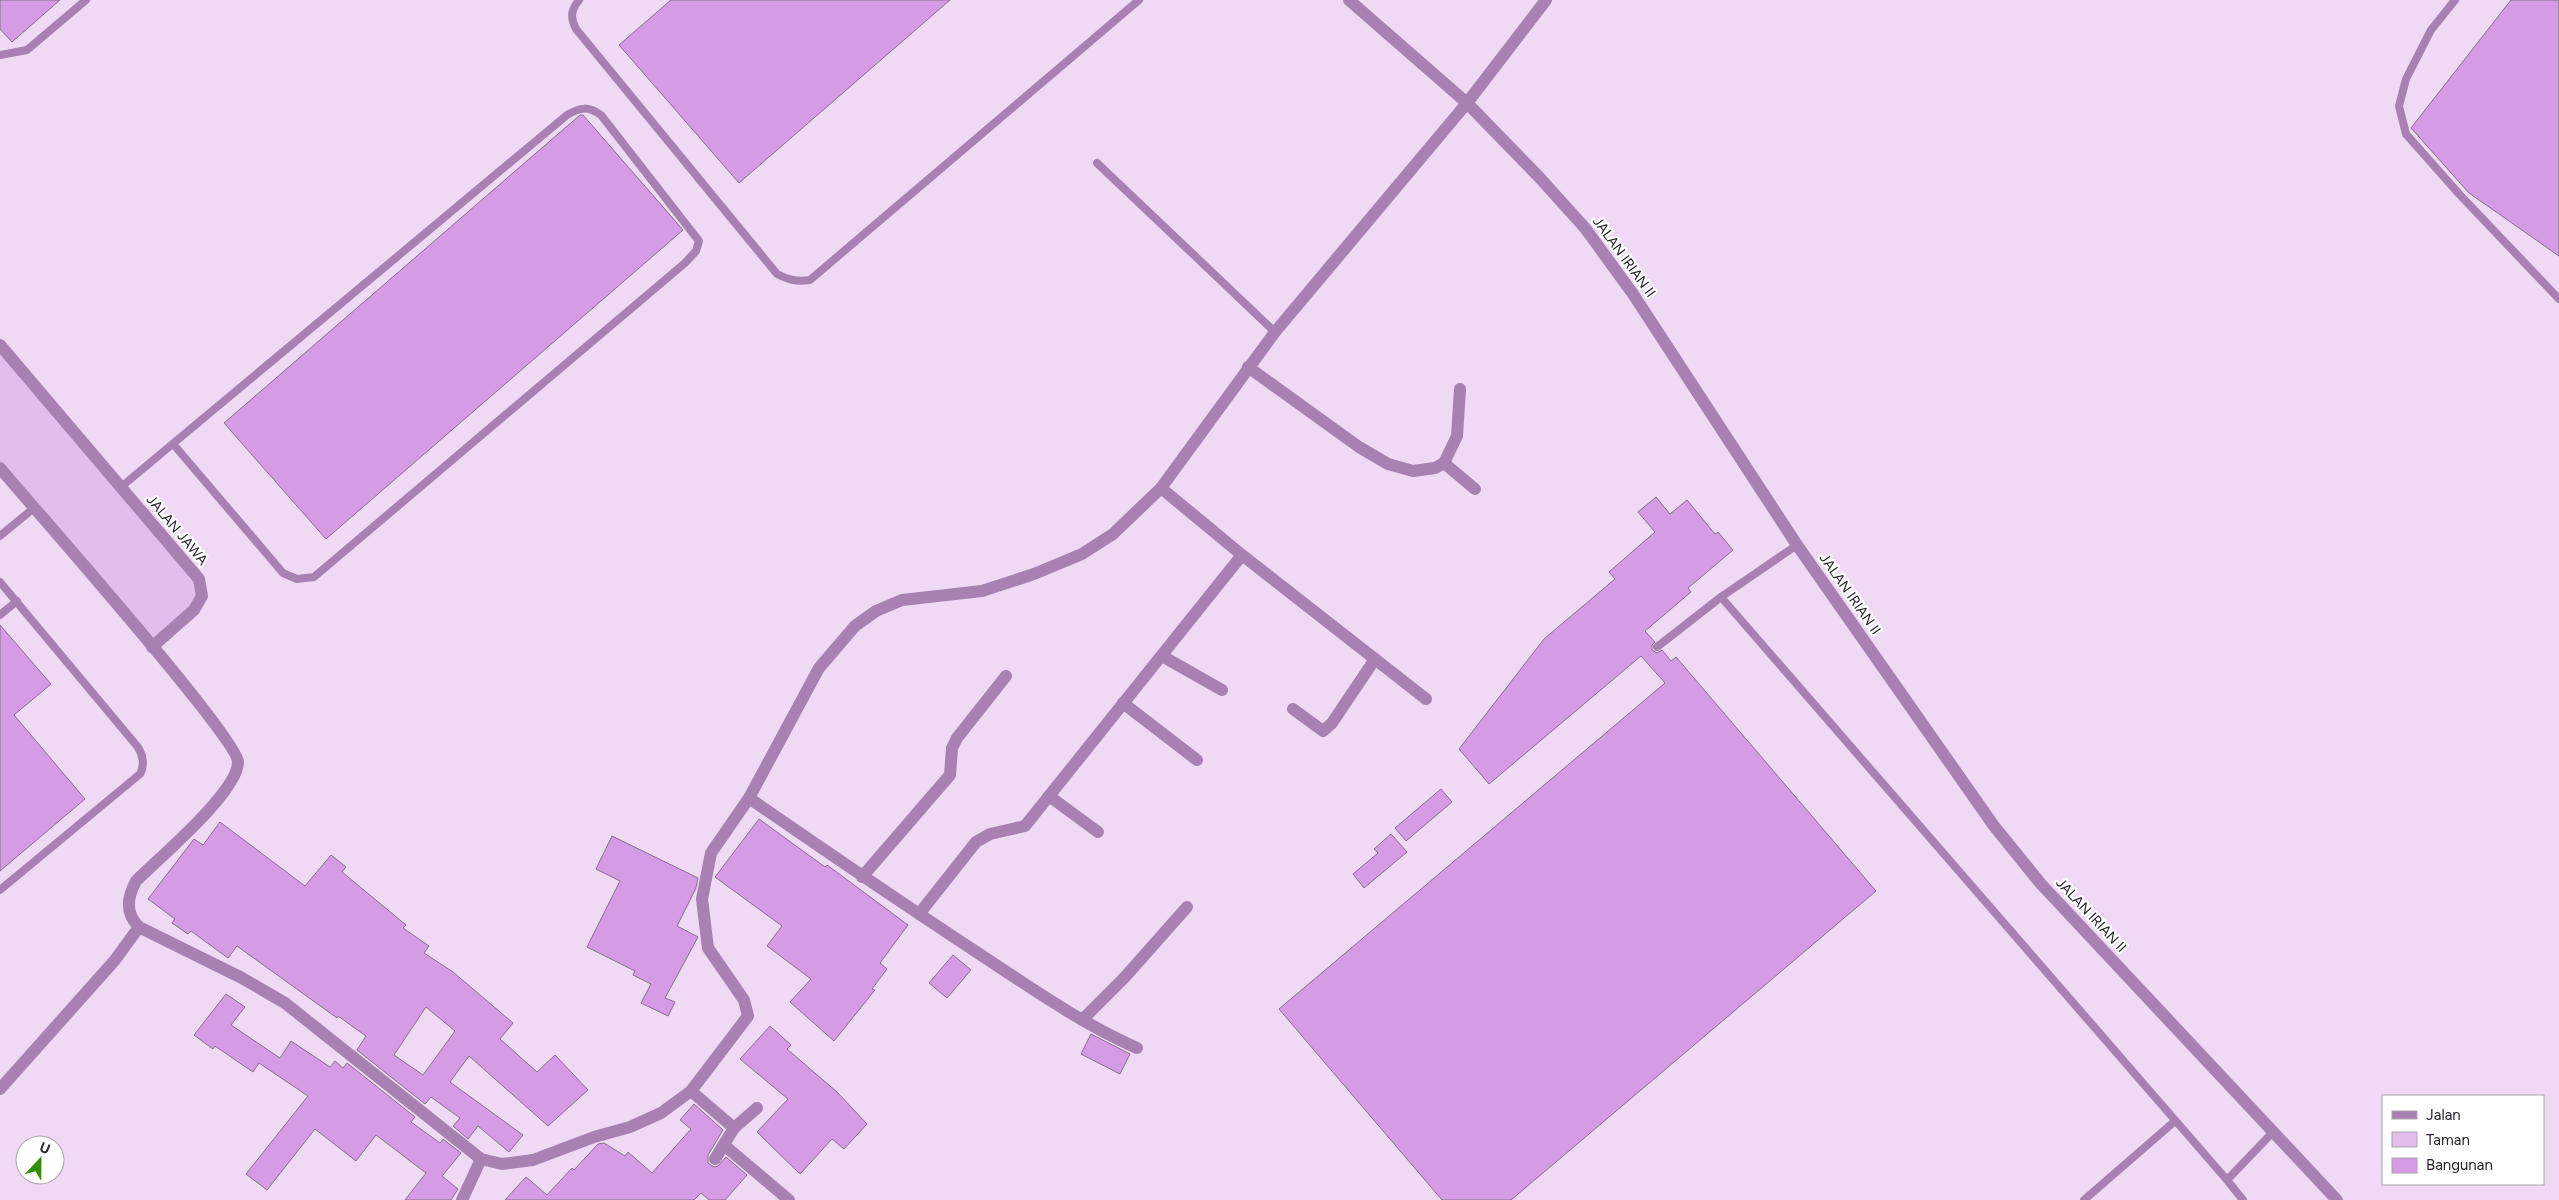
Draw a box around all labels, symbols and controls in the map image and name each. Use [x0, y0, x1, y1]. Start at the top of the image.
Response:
street label: JALAN IRIAN II [1589, 213, 1659, 301]
street label: JALAN JAWA [143, 491, 212, 569]
street label: JALAN IRIAN II [1816, 550, 1884, 638]
street label: JALAN IRIAN II [2052, 874, 2130, 956]
legend [2382, 1095, 2544, 1185]
text: Jalan [2426, 1106, 2461, 1124]
text: Taman [2426, 1131, 2470, 1149]
north arrow [15, 1135, 65, 1185]
text: U [37, 1139, 52, 1158]
text: Bangunan [2426, 1156, 2493, 1174]

